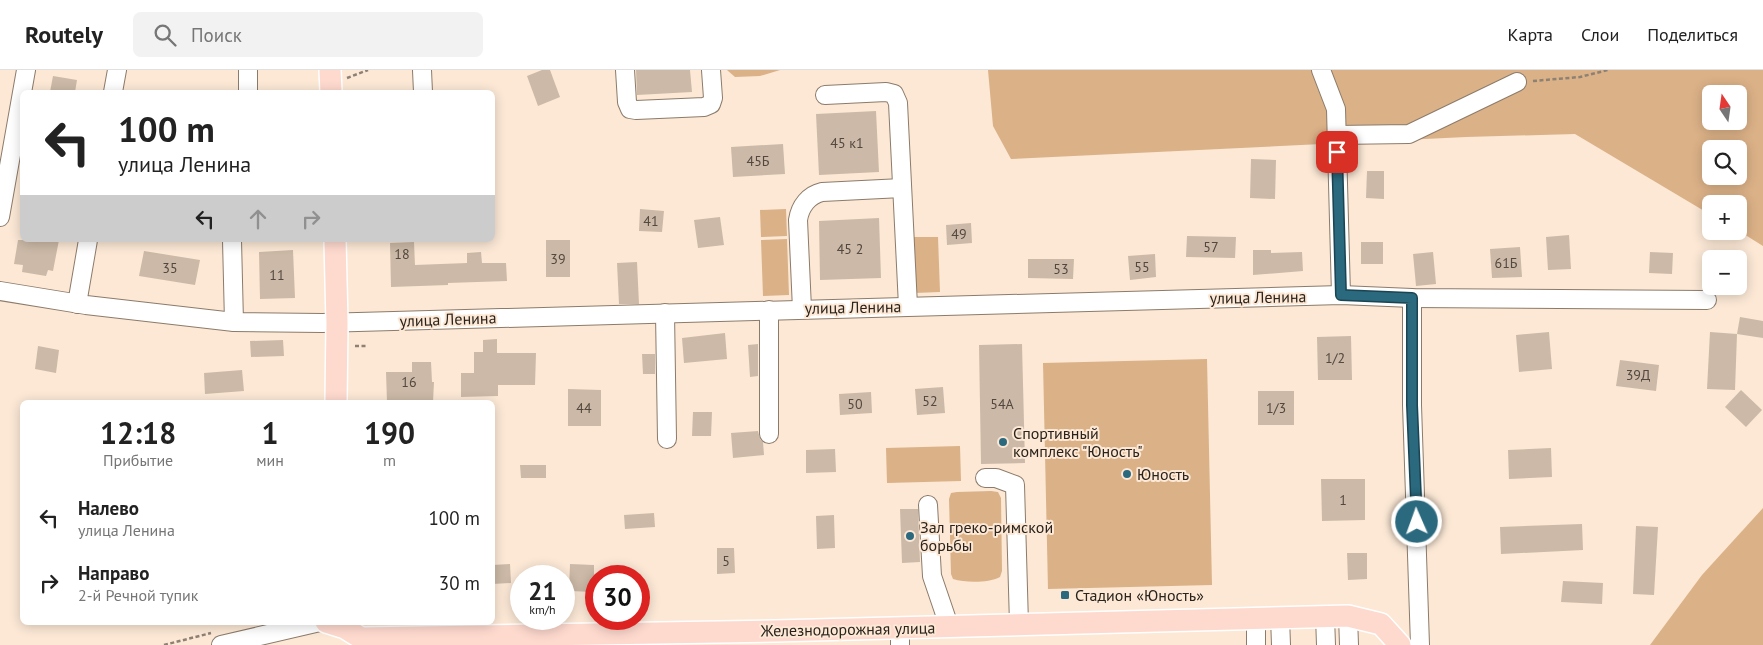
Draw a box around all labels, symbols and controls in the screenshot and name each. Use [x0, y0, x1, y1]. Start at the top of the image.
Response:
search box [133, 12, 483, 57]
text: Routely [25, 19, 103, 50]
icon: search [151, 21, 179, 49]
text: Поиск [191, 23, 242, 47]
text: Карта [1508, 23, 1553, 46]
text: Слои [1581, 23, 1619, 46]
text: Поделиться [1647, 23, 1738, 46]
north arrow [1702, 85, 1748, 130]
map controls [1702, 85, 1747, 295]
text: 100 m [118, 106, 215, 152]
icon: left [35, 110, 100, 175]
pin [1316, 131, 1358, 173]
house number: 45 к1 [830, 134, 864, 152]
icon: arrive [1323, 138, 1351, 166]
button: search [1702, 140, 1747, 185]
text: улица Ленина [118, 150, 251, 178]
house number: 45Б [747, 152, 770, 170]
button: + [1702, 195, 1747, 240]
icon: left [191, 205, 219, 233]
icon: ahead [244, 205, 272, 233]
icon: right [297, 205, 325, 233]
house number: 41 [643, 212, 659, 230]
house number: 49 [951, 225, 967, 243]
house number: 57 [1203, 238, 1219, 256]
house number: 45 2 [837, 240, 863, 258]
house number: 18 [394, 245, 410, 263]
house number: 39 [550, 250, 566, 268]
button: − [1702, 250, 1747, 295]
house number: 61Б [1495, 254, 1518, 272]
house number: 55 [1134, 258, 1150, 276]
house number: 35 [162, 259, 178, 277]
house number: 53 [1053, 260, 1069, 278]
house number: 11 [269, 266, 285, 284]
street label: улица Ленина [1209, 286, 1307, 308]
street label: улица Ленина [804, 296, 902, 318]
street label: улица Ленина [399, 307, 497, 331]
house number: 1/2 [1325, 349, 1345, 367]
house number: 39Д [1626, 366, 1650, 384]
house number: 16 [401, 373, 417, 391]
house number: 52 [922, 392, 938, 410]
house number: 50 [847, 395, 863, 413]
house number: 54А [990, 395, 1015, 413]
house number: 44 [576, 399, 592, 417]
house number: 1/3 [1266, 399, 1286, 417]
text: 12:18 [100, 413, 176, 452]
text: 1 [262, 413, 279, 452]
text: 190 [364, 413, 415, 452]
place label: Спортивный комплекс "Юность" [1013, 423, 1143, 461]
marker: Спортивный комплекс "Юность" [997, 436, 1009, 448]
text: Прибытие [103, 450, 173, 470]
text: мин [256, 450, 284, 470]
text: m [383, 450, 396, 470]
place label: Юность [1137, 464, 1189, 484]
marker: Юность [1121, 468, 1133, 480]
house number: 1 [1339, 491, 1347, 509]
position arrow [1390, 495, 1442, 547]
text: Налево [78, 496, 139, 520]
icon: left [35, 504, 63, 532]
text: 100 m [428, 506, 480, 530]
place label: Зал греко-римской борьбы [920, 517, 1053, 555]
text: улица Ленина [78, 520, 175, 540]
marker: Зал греко-римской борьбы [904, 530, 916, 542]
house number: 5 [722, 552, 730, 570]
text: Направо [78, 561, 149, 585]
speed limit sign: 30 [585, 565, 650, 630]
icon: right [35, 569, 63, 597]
text: 30 m [439, 571, 480, 595]
text: 21 [528, 575, 557, 607]
text: 2-й Речной тупик [78, 585, 198, 605]
place label: Стадион «Юность» [1075, 585, 1204, 605]
marker: Стадион «Юность» [1059, 589, 1071, 601]
text: km/h [529, 602, 556, 617]
street label: Железнодорожная улица [760, 617, 935, 641]

